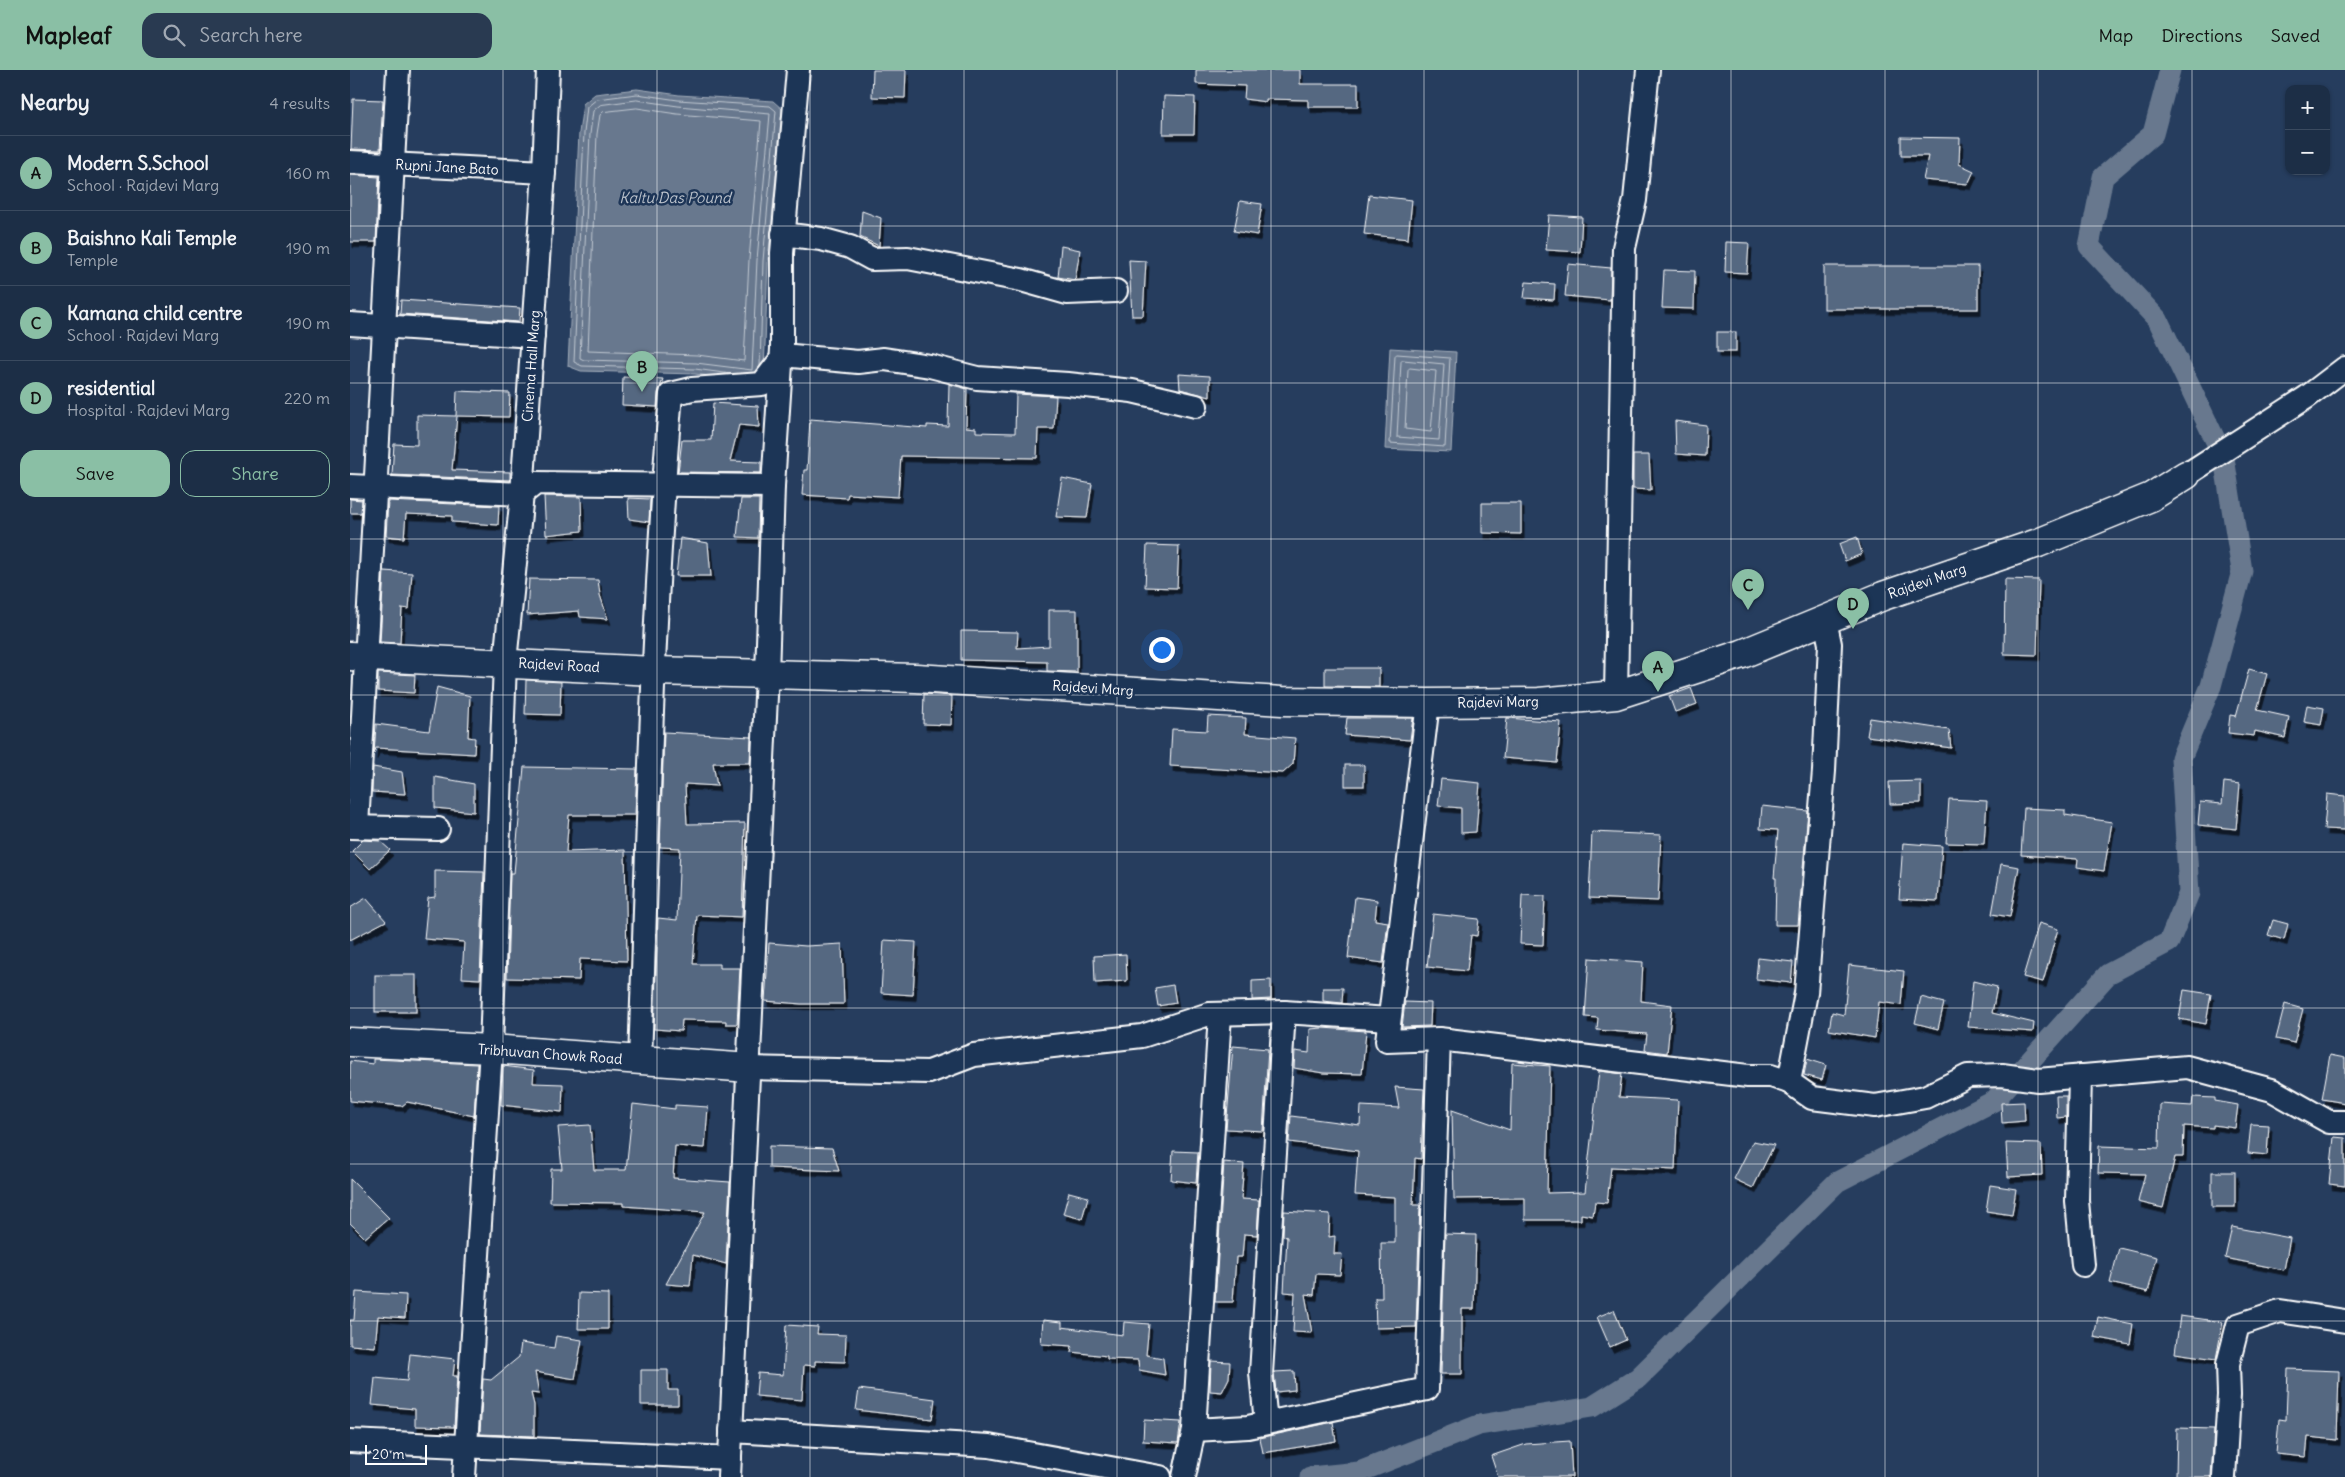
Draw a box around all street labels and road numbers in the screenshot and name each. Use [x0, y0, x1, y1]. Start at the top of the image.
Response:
street label: Rupni Jane Bato [395, 155, 499, 179]
street label: Cinema Hall Marg [518, 310, 544, 422]
street label: Rajdevi Marg [1886, 559, 1968, 603]
street label: Rajdevi Road [518, 654, 600, 676]
street label: Rajdevi Marg [1052, 676, 1134, 700]
street label: Rajdevi Marg [1457, 692, 1539, 712]
street label: Tribhuvan Chowk Road [477, 1040, 623, 1068]

